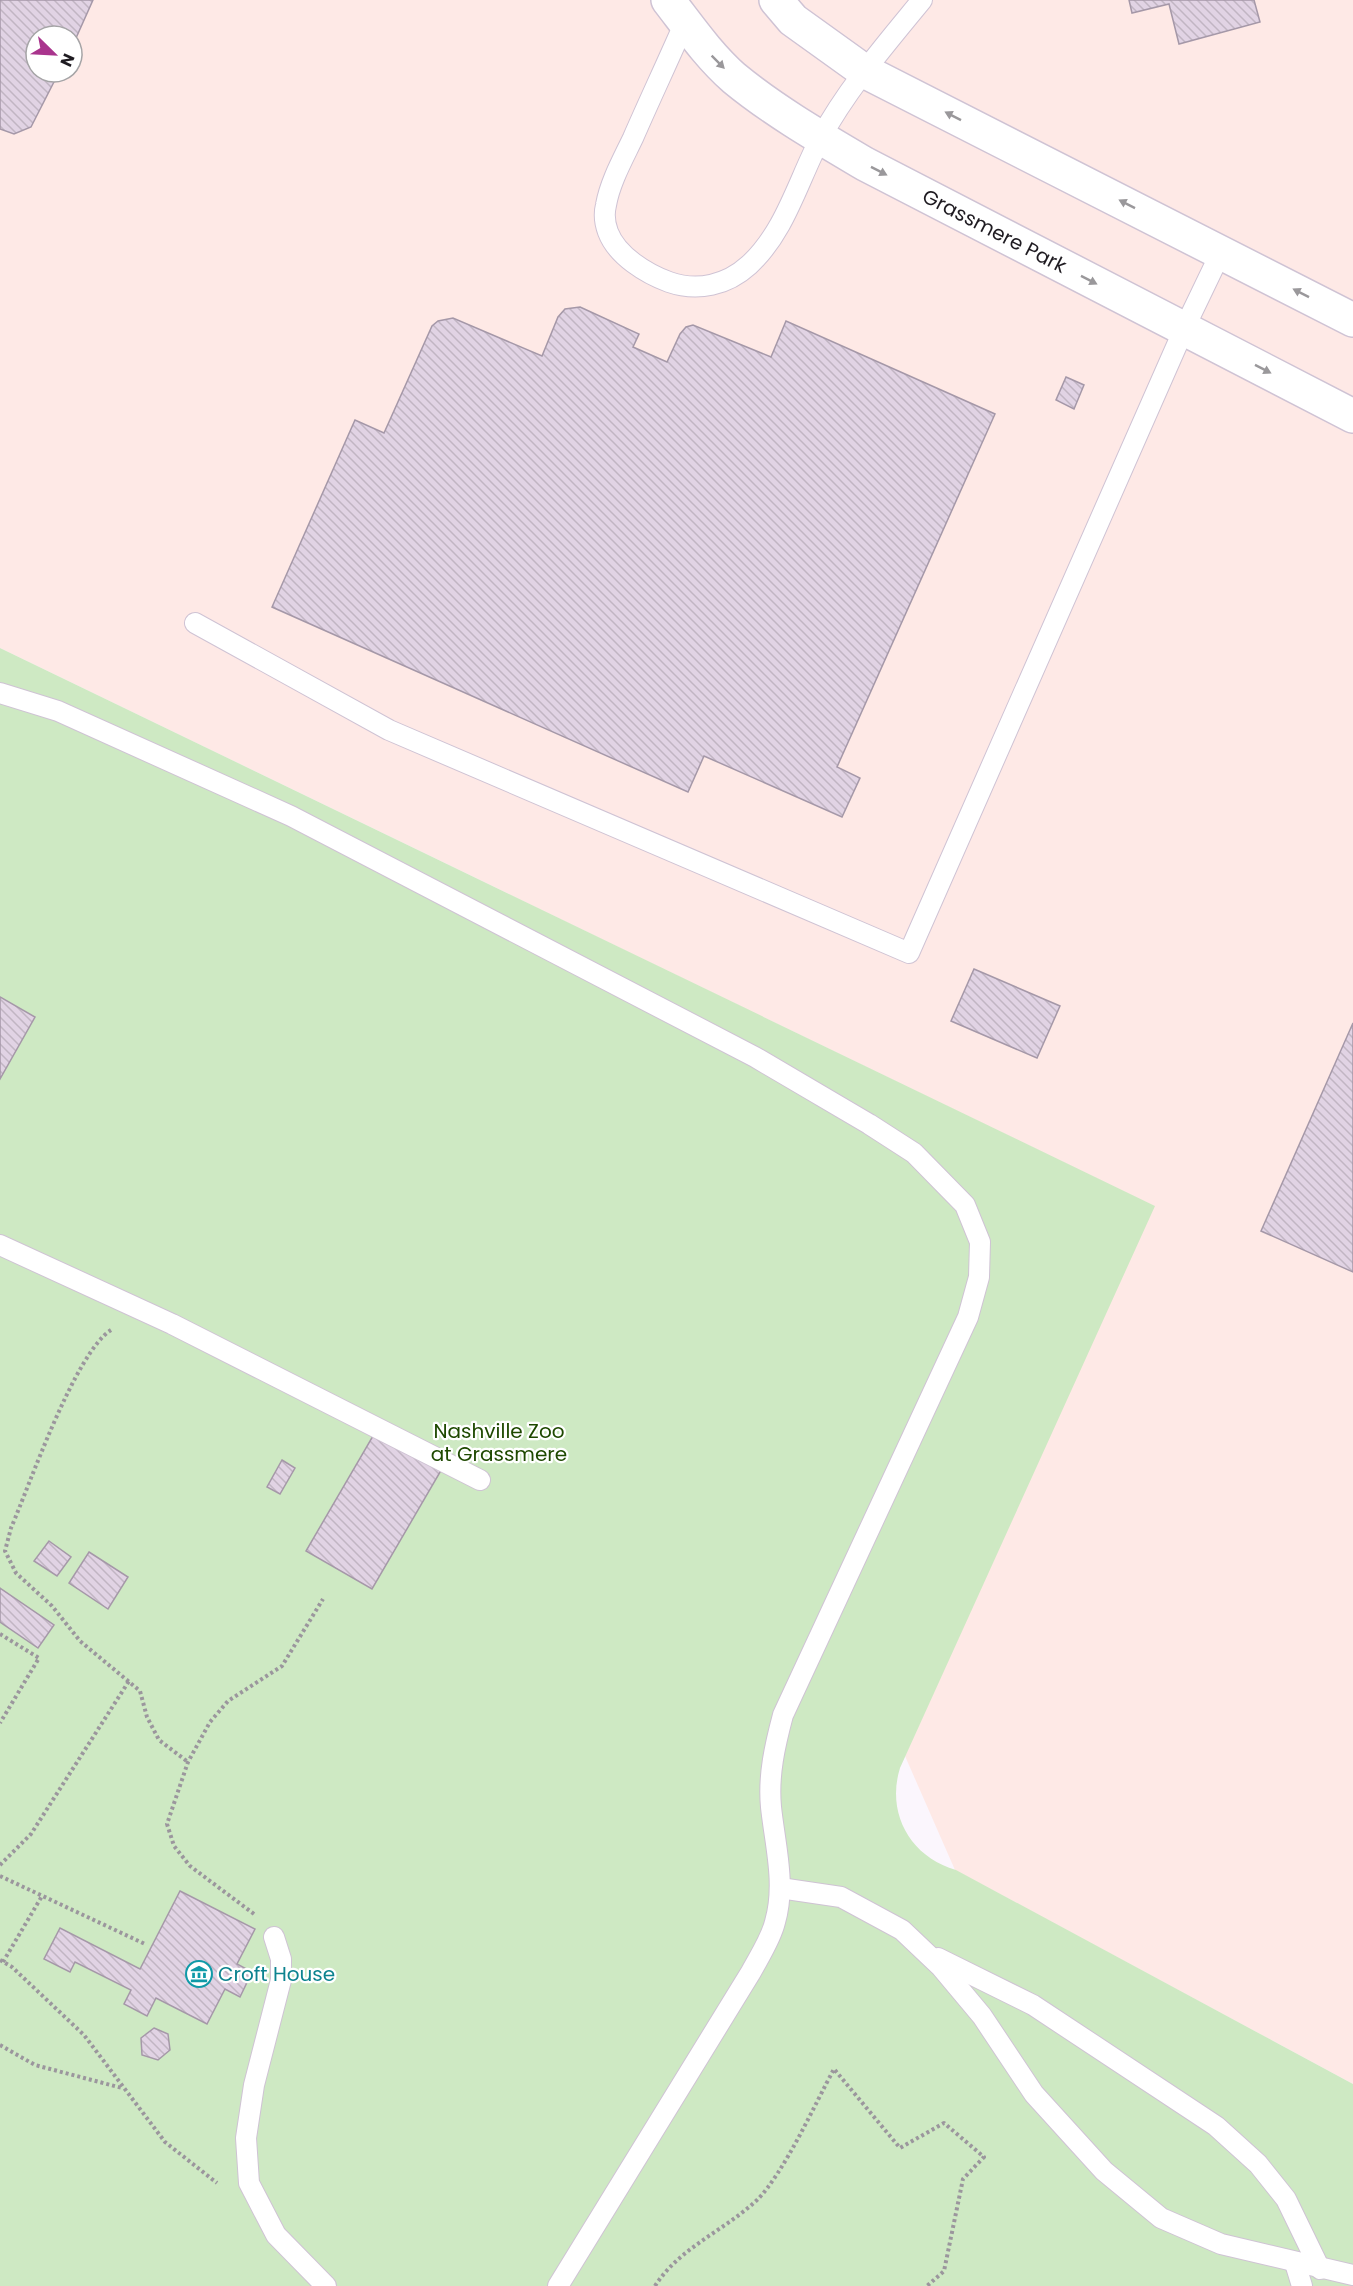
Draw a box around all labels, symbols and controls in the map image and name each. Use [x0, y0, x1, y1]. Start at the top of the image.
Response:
north arrow [24, 24, 84, 84]
text: N [54, 50, 80, 70]
one-way arrow [711, 54, 725, 68]
one-way arrow [945, 112, 962, 121]
one-way arrow [870, 167, 887, 176]
street label: Grassmere Park [918, 182, 1072, 280]
one-way arrow [1119, 200, 1136, 209]
one-way arrow [1081, 275, 1098, 285]
one-way arrow [1292, 288, 1309, 298]
one-way arrow [1254, 364, 1271, 374]
park label: Nashville Zoo at Grassmere [431, 1417, 567, 1468]
museum icon: Croft House [184, 1959, 214, 1989]
place label: Croft House [218, 1960, 335, 1988]

